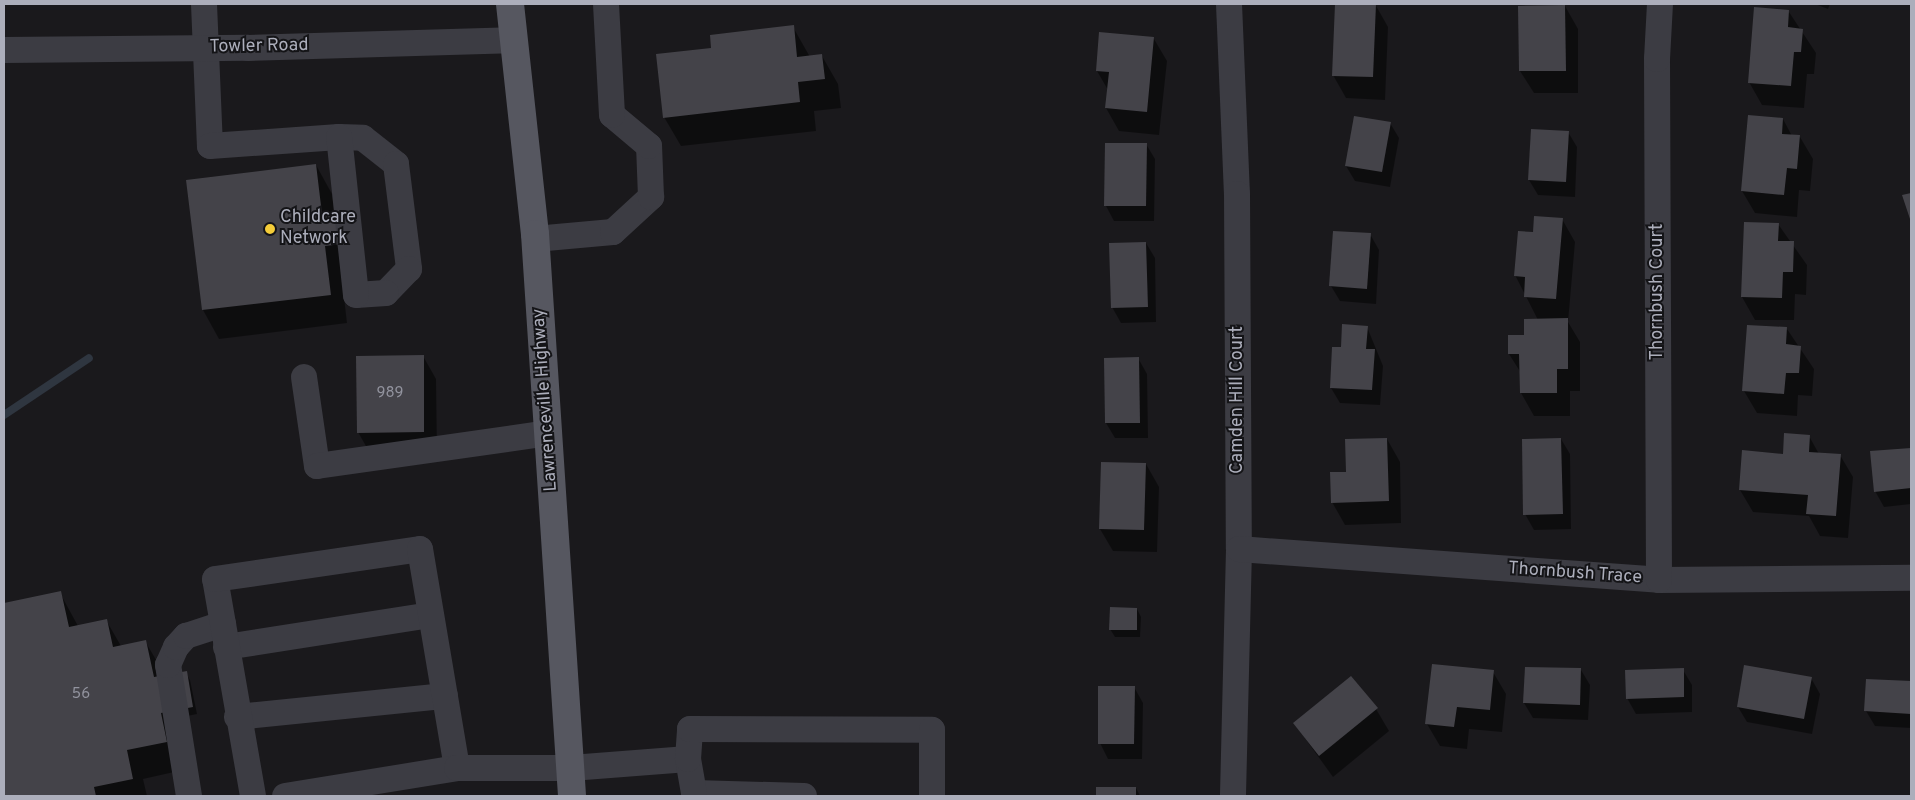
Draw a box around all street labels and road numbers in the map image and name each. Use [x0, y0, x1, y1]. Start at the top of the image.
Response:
street label: Towler Road [209, 35, 309, 59]
street label: Thornbush Court [1647, 223, 1669, 361]
street label: Lawrenceville Highway [529, 308, 563, 492]
street label: Camden Hill Court [1227, 326, 1249, 474]
street label: Thornbush Trace [1507, 559, 1643, 589]

